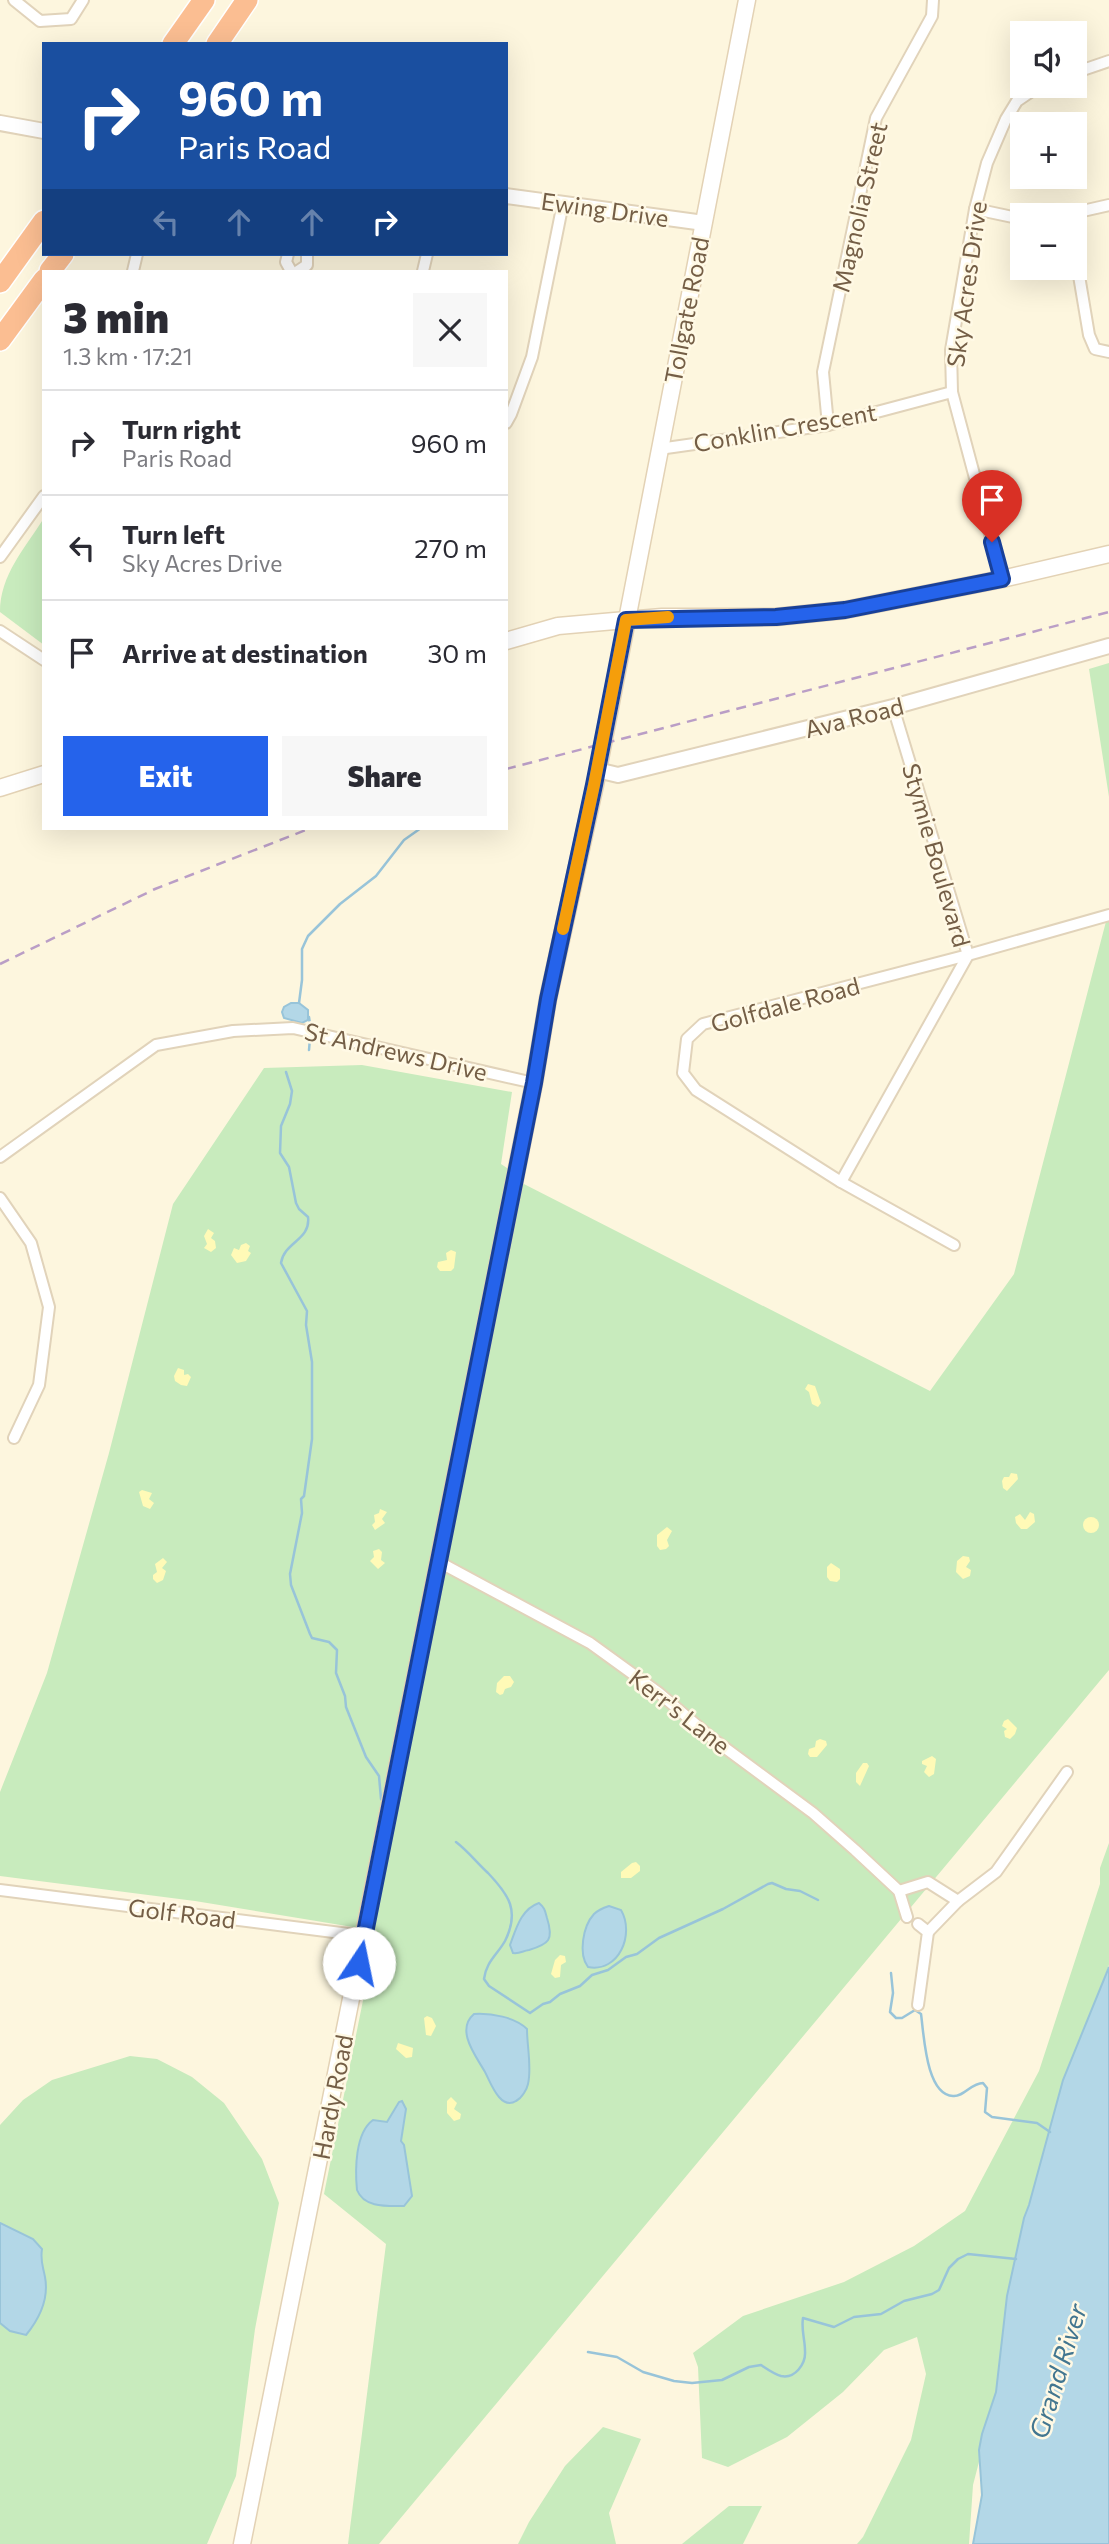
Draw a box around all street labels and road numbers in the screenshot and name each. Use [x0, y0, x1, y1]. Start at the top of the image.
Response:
street label: Magnolia Street [825, 119, 893, 295]
street label: Ewing Drive [539, 186, 671, 232]
street label: Sky Acres Drive [940, 199, 992, 369]
street label: Tollgate Road [658, 234, 714, 386]
street label: Conklin Crescent [691, 397, 879, 457]
street label: Ava Road [802, 691, 906, 743]
street label: Stymie Boulevard [897, 760, 977, 950]
street label: Golfdale Road [707, 970, 863, 1038]
street label: St Andrews Drive [302, 1016, 490, 1086]
street label: Kerr's Lane [624, 1663, 736, 1759]
street label: Golf Road [127, 1892, 237, 1934]
street label: Hardy Road [306, 2032, 358, 2162]

